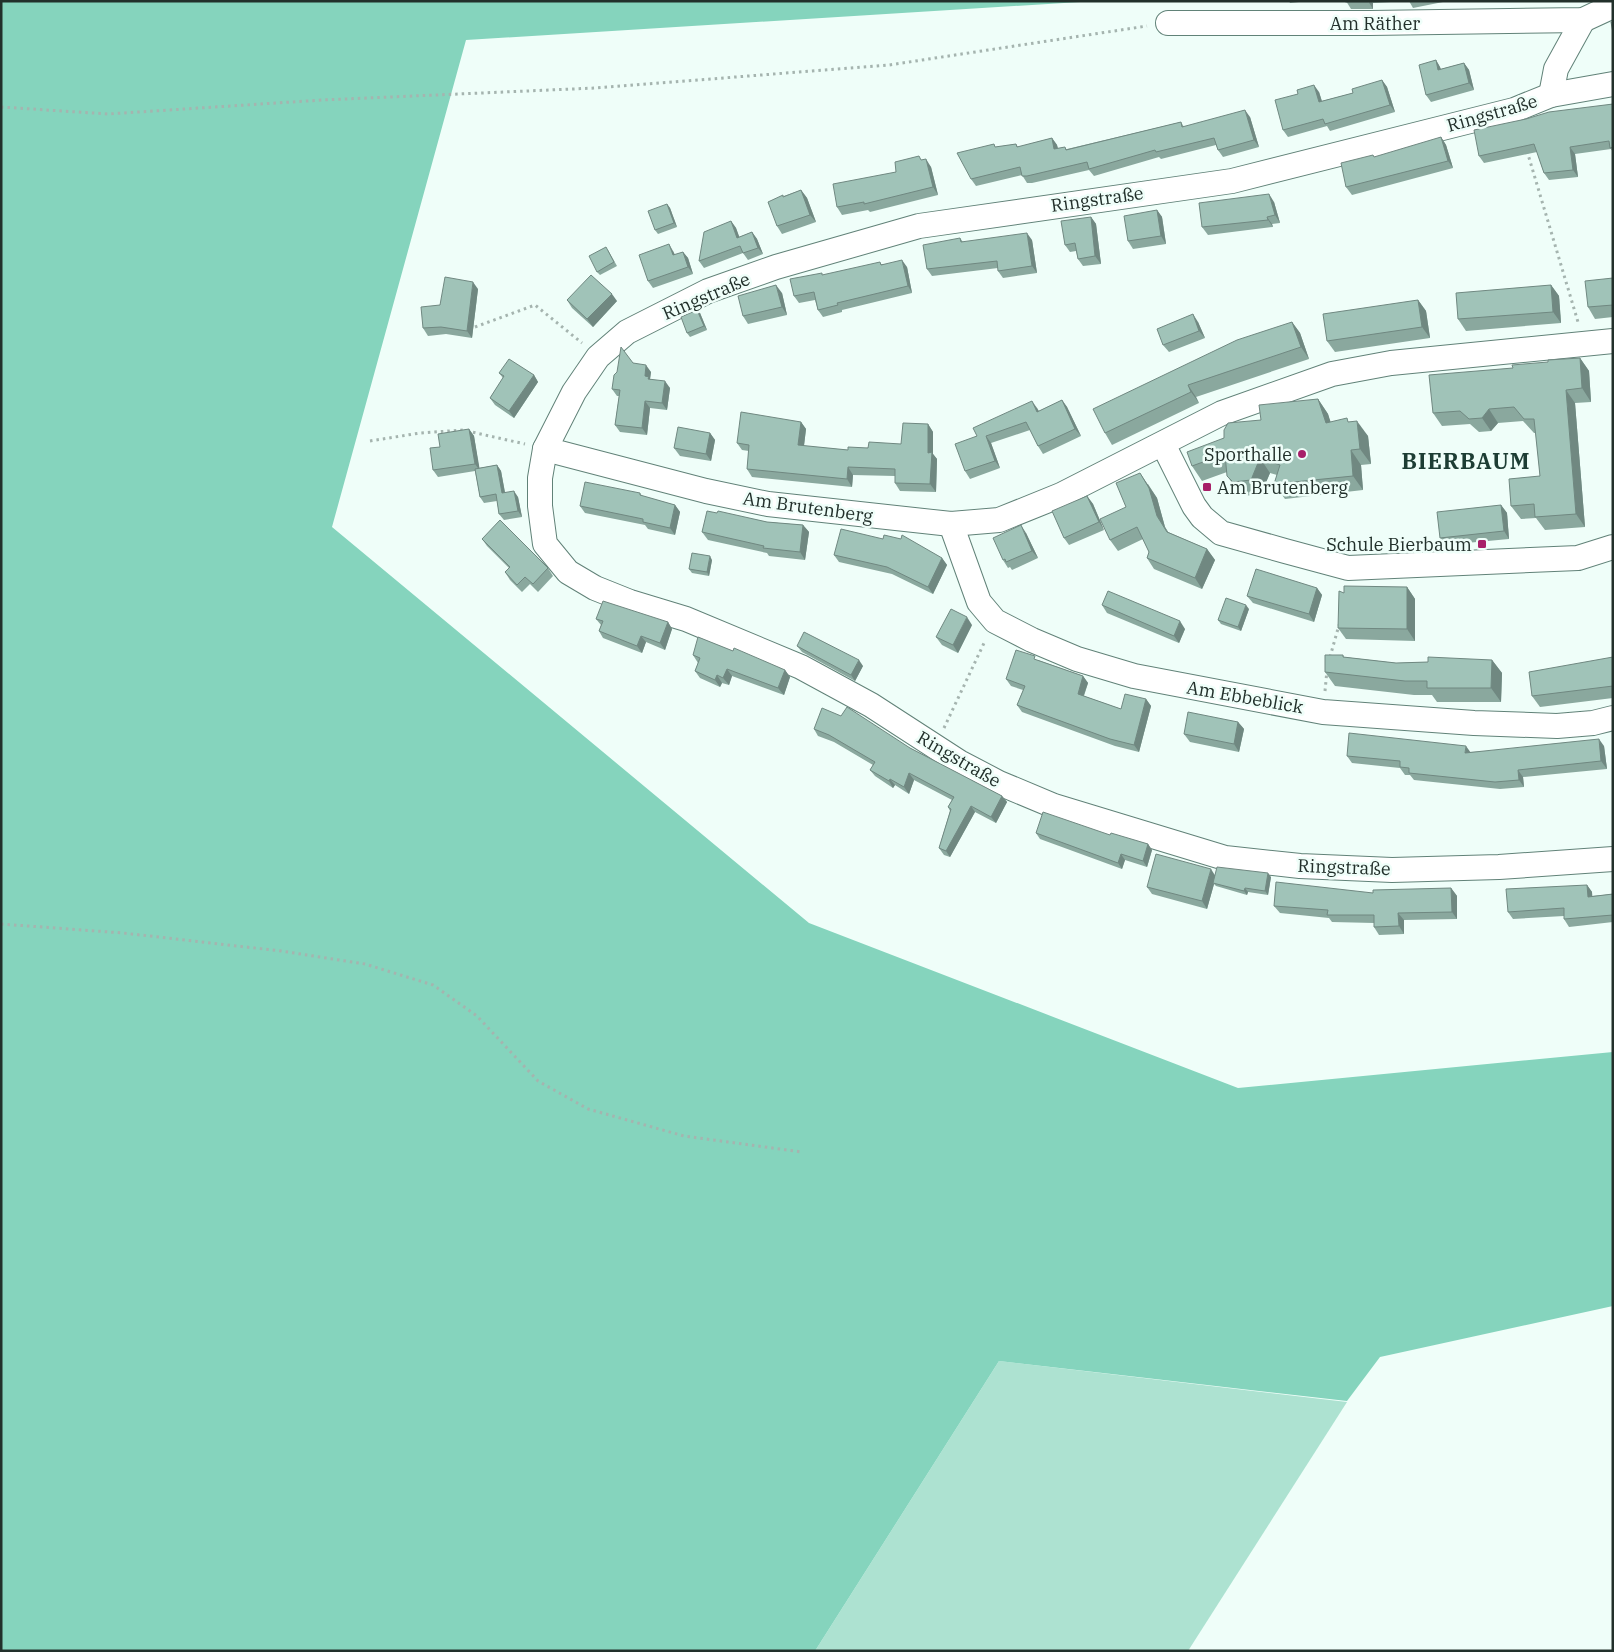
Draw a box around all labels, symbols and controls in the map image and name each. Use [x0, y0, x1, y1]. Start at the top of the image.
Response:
street label: Am Räther [1330, 12, 1420, 35]
street label: Ringstraße [1444, 89, 1540, 137]
street label: Ringstraße [1049, 181, 1145, 217]
street label: Ringstraße [659, 267, 753, 325]
place label: Sporthalle [1204, 443, 1292, 466]
district label: BIERBAUM [1401, 446, 1531, 475]
marker: Sporthalle [1296, 448, 1308, 460]
place label: Am Brutenberg [1217, 476, 1348, 499]
marker: Am Brutenberg [1201, 481, 1213, 493]
street label: Am Brutenberg [741, 486, 875, 528]
place label: Schule Bierbaum [1326, 533, 1472, 556]
marker: Schule Bierbaum [1476, 538, 1488, 550]
street label: Am Ebbeblick [1185, 675, 1306, 719]
street label: Ringstraße [913, 726, 1005, 792]
street label: Ringstraße [1297, 854, 1391, 880]

